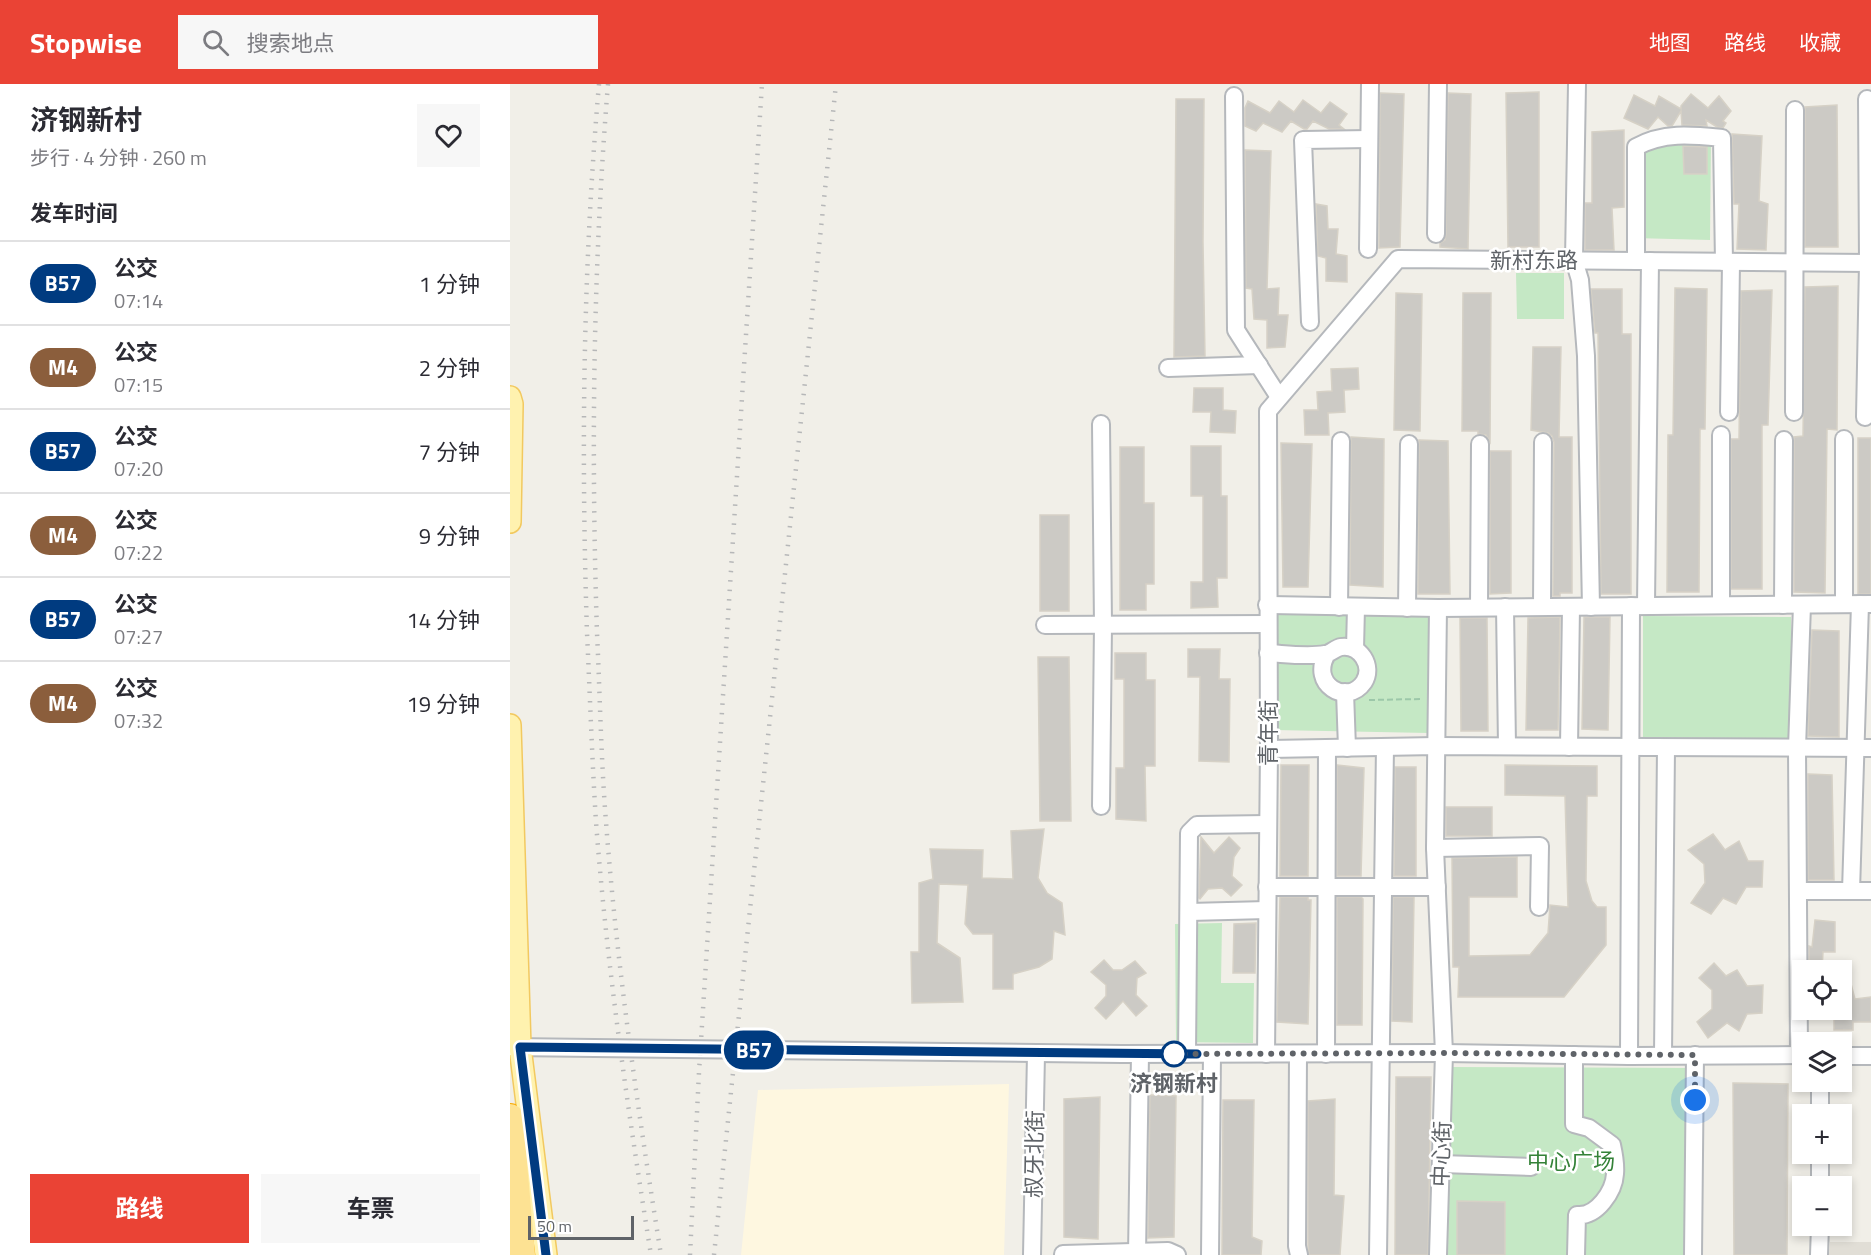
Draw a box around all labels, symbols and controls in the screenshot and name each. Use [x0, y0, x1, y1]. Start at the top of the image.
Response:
search box [178, 15, 598, 69]
text: Stopwise [30, 21, 142, 64]
icon: search [199, 26, 232, 59]
text: 搜索地点 [247, 26, 335, 60]
text: 地图 [1649, 26, 1691, 58]
text: 路线 [1724, 26, 1766, 58]
text: 收藏 [1799, 26, 1841, 58]
text: 济钢新村 [30, 98, 142, 141]
button: heart [417, 104, 480, 167]
text: 步行 · 4 分钟 · 260 m [30, 142, 207, 173]
text: 发车时间 [30, 196, 118, 230]
street label: 新村东路 [1490, 243, 1578, 277]
text: 公交 [114, 251, 158, 285]
text: B57 [45, 267, 81, 299]
text: 1 分钟 [419, 267, 480, 301]
text: 07:14 [114, 285, 163, 316]
text: 公交 [114, 335, 158, 369]
text: M4 [48, 351, 78, 383]
text: 2 分钟 [419, 351, 480, 385]
text: 07:15 [114, 369, 163, 400]
text: 公交 [114, 419, 158, 453]
text: B57 [45, 435, 81, 467]
text: 7 分钟 [419, 435, 480, 469]
text: 07:20 [114, 453, 163, 484]
text: 公交 [114, 503, 158, 537]
text: M4 [48, 519, 78, 551]
text: 9 分钟 [419, 519, 480, 553]
text: 07:22 [114, 537, 163, 568]
text: 公交 [114, 587, 158, 621]
text: B57 [45, 603, 81, 635]
text: 14 分钟 [407, 603, 480, 637]
text: 07:27 [114, 621, 163, 652]
text: 公交 [114, 671, 158, 705]
text: M4 [48, 687, 78, 719]
text: 19 分钟 [407, 687, 480, 721]
street label: 青年街 [1251, 700, 1285, 766]
text: 07:32 [114, 705, 163, 736]
map controls [1792, 960, 1852, 1236]
button: locate [1792, 960, 1852, 1020]
line badge: B57 [720, 1030, 788, 1070]
button: layers [1792, 1032, 1852, 1092]
text: B57 [736, 1034, 772, 1066]
marker: 济钢新村 [1161, 1041, 1187, 1067]
place label: 济钢新村 [1130, 1066, 1218, 1100]
your location [1680, 1085, 1710, 1115]
button: + [1792, 1104, 1852, 1164]
street label: 叔牙北街 [1016, 1110, 1052, 1198]
street label: 中心街 [1423, 1120, 1459, 1188]
park label: 中心广场 [1527, 1144, 1615, 1178]
button: 路线 [30, 1174, 249, 1243]
button: 车票 [261, 1174, 480, 1243]
button: − [1792, 1176, 1852, 1236]
scale bar [528, 1213, 634, 1240]
text: 50 m [537, 1214, 572, 1238]

